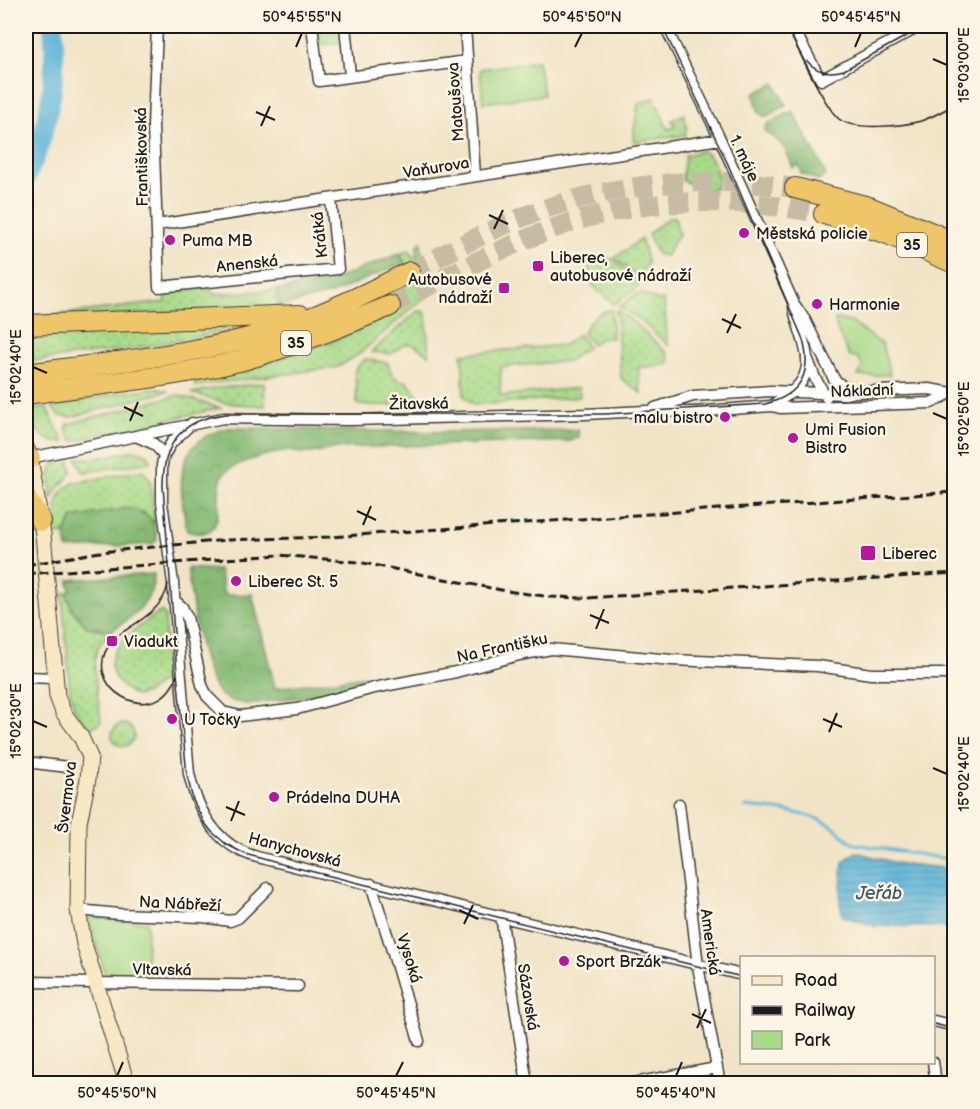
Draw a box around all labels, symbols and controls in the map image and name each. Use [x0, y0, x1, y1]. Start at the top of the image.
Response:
text: 50°45'55"N [262, 8, 342, 27]
text: 50°45'50"N [542, 8, 622, 27]
text: 50°45'45"N [821, 8, 901, 27]
text: 15°03'00"E [955, 27, 974, 103]
street label: Matoušova [444, 62, 469, 142]
street label: Františkovská [132, 107, 153, 207]
street label: 1. máje [725, 132, 763, 185]
street label: Vaňurova [402, 154, 471, 183]
street label: Krátká [309, 211, 332, 259]
place label: Městská policie [756, 225, 868, 244]
marker: Městská policie [737, 226, 751, 240]
place label: Puma MB [182, 232, 252, 251]
marker: Puma MB [163, 233, 177, 247]
road number: 35 [897, 233, 927, 257]
place label: Liberec, autobusové nádraží [550, 249, 691, 286]
street label: Anenská [215, 252, 279, 277]
marker: Liberec, autobusové nádraží [531, 259, 545, 273]
place label: Autobusové nádraží [408, 271, 492, 308]
marker: Autobusové nádraží [497, 281, 511, 295]
place label: Harmonie [829, 296, 901, 315]
marker: Harmonie [810, 297, 824, 311]
text: 15°02'40"E [7, 329, 26, 405]
road number: 35 [281, 331, 311, 355]
street label: Nákladní [830, 381, 894, 402]
text: 15°02'50"E [955, 381, 974, 457]
street label: Žitavská [388, 392, 449, 415]
place label: malu bistro [634, 409, 713, 428]
marker: malu bistro [718, 410, 732, 424]
place label: Umi Fusion Bistro [805, 421, 886, 458]
marker: Umi Fusion Bistro [786, 431, 800, 445]
marker: Liberec [859, 544, 877, 562]
place label: Liberec [882, 545, 937, 564]
place label: Liberec St. 5 [248, 573, 338, 592]
marker: Liberec St. 5 [229, 574, 243, 588]
street label: Na Františku [455, 630, 550, 667]
place label: Viadukt [124, 633, 178, 652]
marker: Viadukt [105, 634, 119, 648]
text: 15°02'30"E [7, 683, 26, 759]
place label: U Točky [184, 711, 241, 730]
marker: U Točky [165, 712, 179, 726]
text: 15°02'40"E [955, 736, 974, 812]
street label: Švermova [52, 760, 81, 834]
place label: Prádelna DUHA [286, 789, 400, 808]
marker: Prádelna DUHA [267, 790, 281, 804]
street label: Hanychovská [246, 829, 343, 872]
water label: Jeřáb [855, 883, 902, 904]
street label: Na Nábřeží [138, 893, 222, 916]
street label: Americká [695, 908, 724, 977]
street label: Vysoká [392, 931, 425, 985]
place label: Sport Brzák [576, 953, 661, 972]
marker: Sport Brzák [557, 954, 571, 968]
legend [740, 956, 935, 1064]
street label: Vltavská [132, 960, 192, 981]
street label: Sázavská [513, 962, 542, 1032]
text: Road [794, 970, 838, 991]
text: Railway [794, 1000, 856, 1021]
text: Park [794, 1030, 830, 1051]
text: 50°45'50"N [77, 1084, 157, 1103]
text: 50°45'45"N [356, 1084, 436, 1103]
text: 50°45'40"N [636, 1084, 716, 1103]

